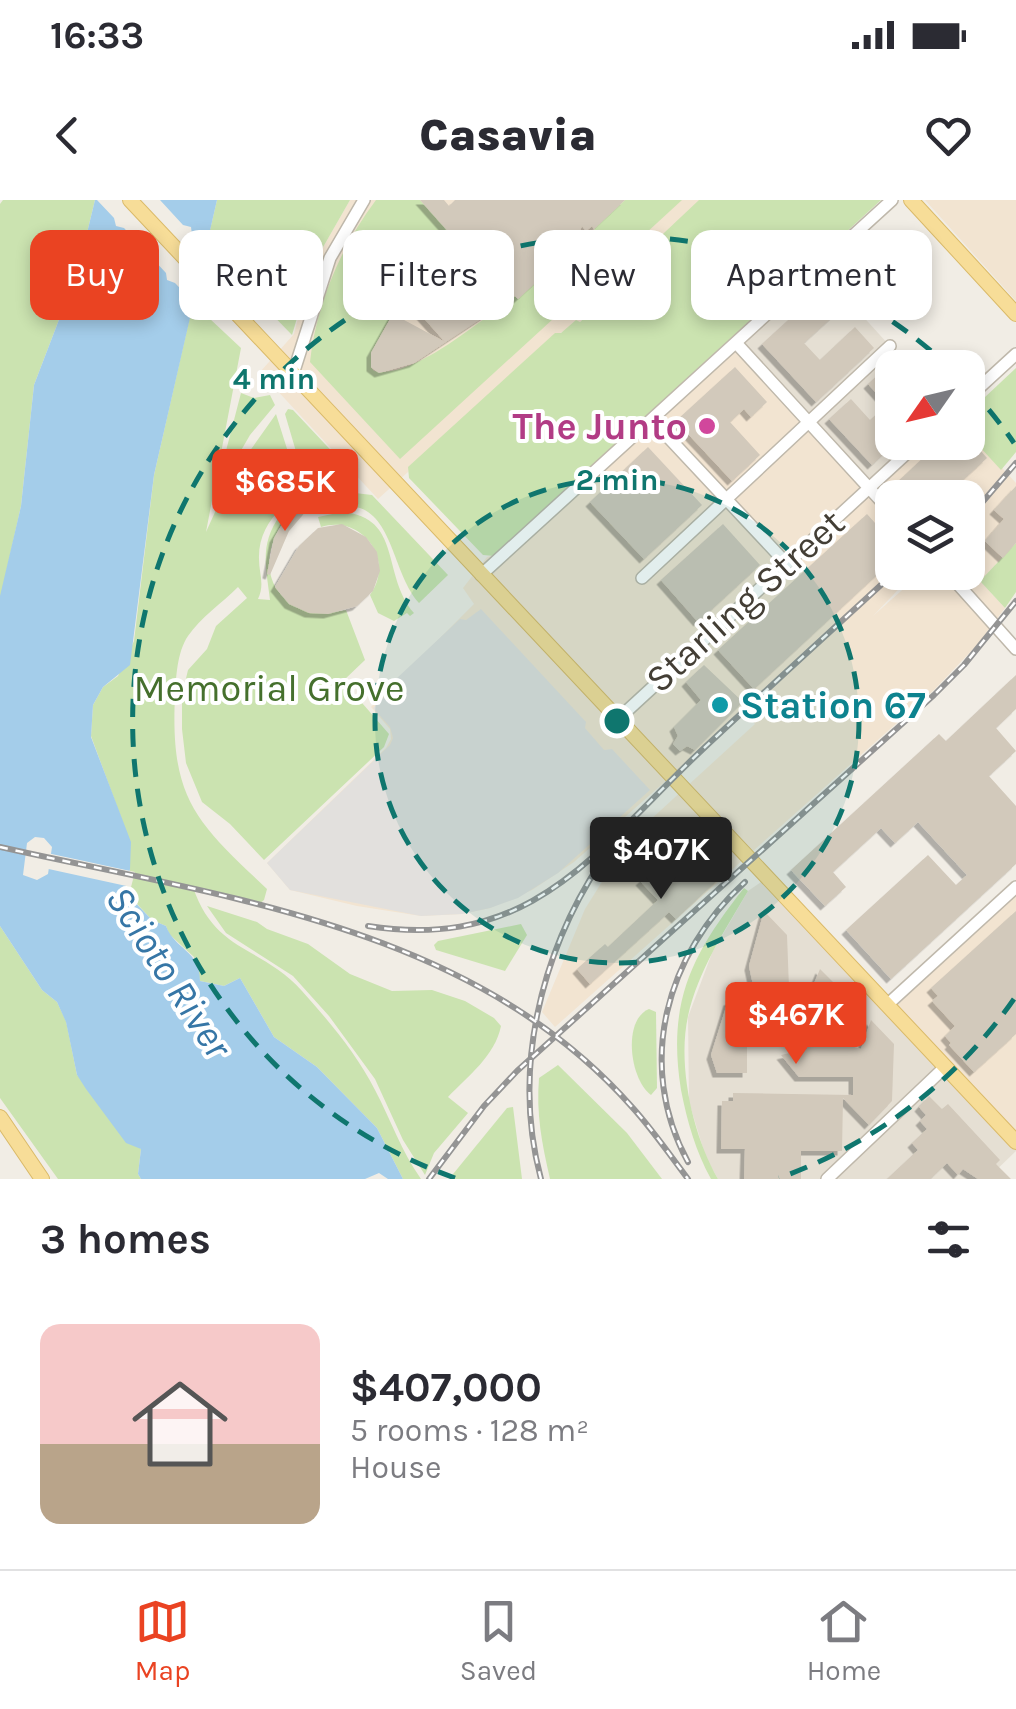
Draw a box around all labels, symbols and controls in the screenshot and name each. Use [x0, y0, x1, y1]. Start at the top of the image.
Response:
text: 16:33 [50, 13, 144, 58]
icon: back [40, 108, 95, 163]
icon: heart [921, 108, 976, 163]
text: Casavia [419, 109, 597, 161]
chip: Buy [30, 230, 159, 320]
chip: Rent [179, 230, 323, 320]
chip: Filters [343, 230, 514, 320]
chip: New [534, 230, 671, 320]
chip: Apartment [691, 230, 932, 320]
north arrow [875, 350, 985, 460]
map controls [875, 350, 985, 590]
text: 4 min [233, 361, 315, 397]
place label: The Junto [513, 404, 687, 449]
marker: The Junto [696, 415, 718, 437]
pin: $685K [215, 449, 355, 534]
text: 2 min [576, 462, 658, 498]
text: $685K [234, 463, 336, 500]
button: layers [875, 480, 985, 590]
street label: Starling Street [636, 500, 854, 702]
park label: Memorial Grove [133, 666, 405, 711]
place label: Station 67 [740, 683, 926, 728]
marker: Station 67 [709, 694, 731, 716]
centre of rings [599, 703, 635, 739]
pin: $407K [591, 817, 731, 902]
text: $407K [612, 831, 710, 868]
water label: Scioto River [96, 877, 243, 1068]
pin: $467K [726, 982, 866, 1067]
text: $467K [747, 996, 845, 1033]
icon: filters [921, 1212, 976, 1267]
text: 3 homes [40, 1214, 211, 1264]
text: $407,000 [350, 1362, 542, 1412]
icon: home [120, 1364, 240, 1484]
text: 5 rooms · 128 m² [350, 1412, 589, 1449]
text: House [350, 1449, 442, 1486]
tab: Map [135, 1594, 190, 1687]
tab: Saved [460, 1594, 537, 1687]
tab: Home [807, 1594, 881, 1687]

